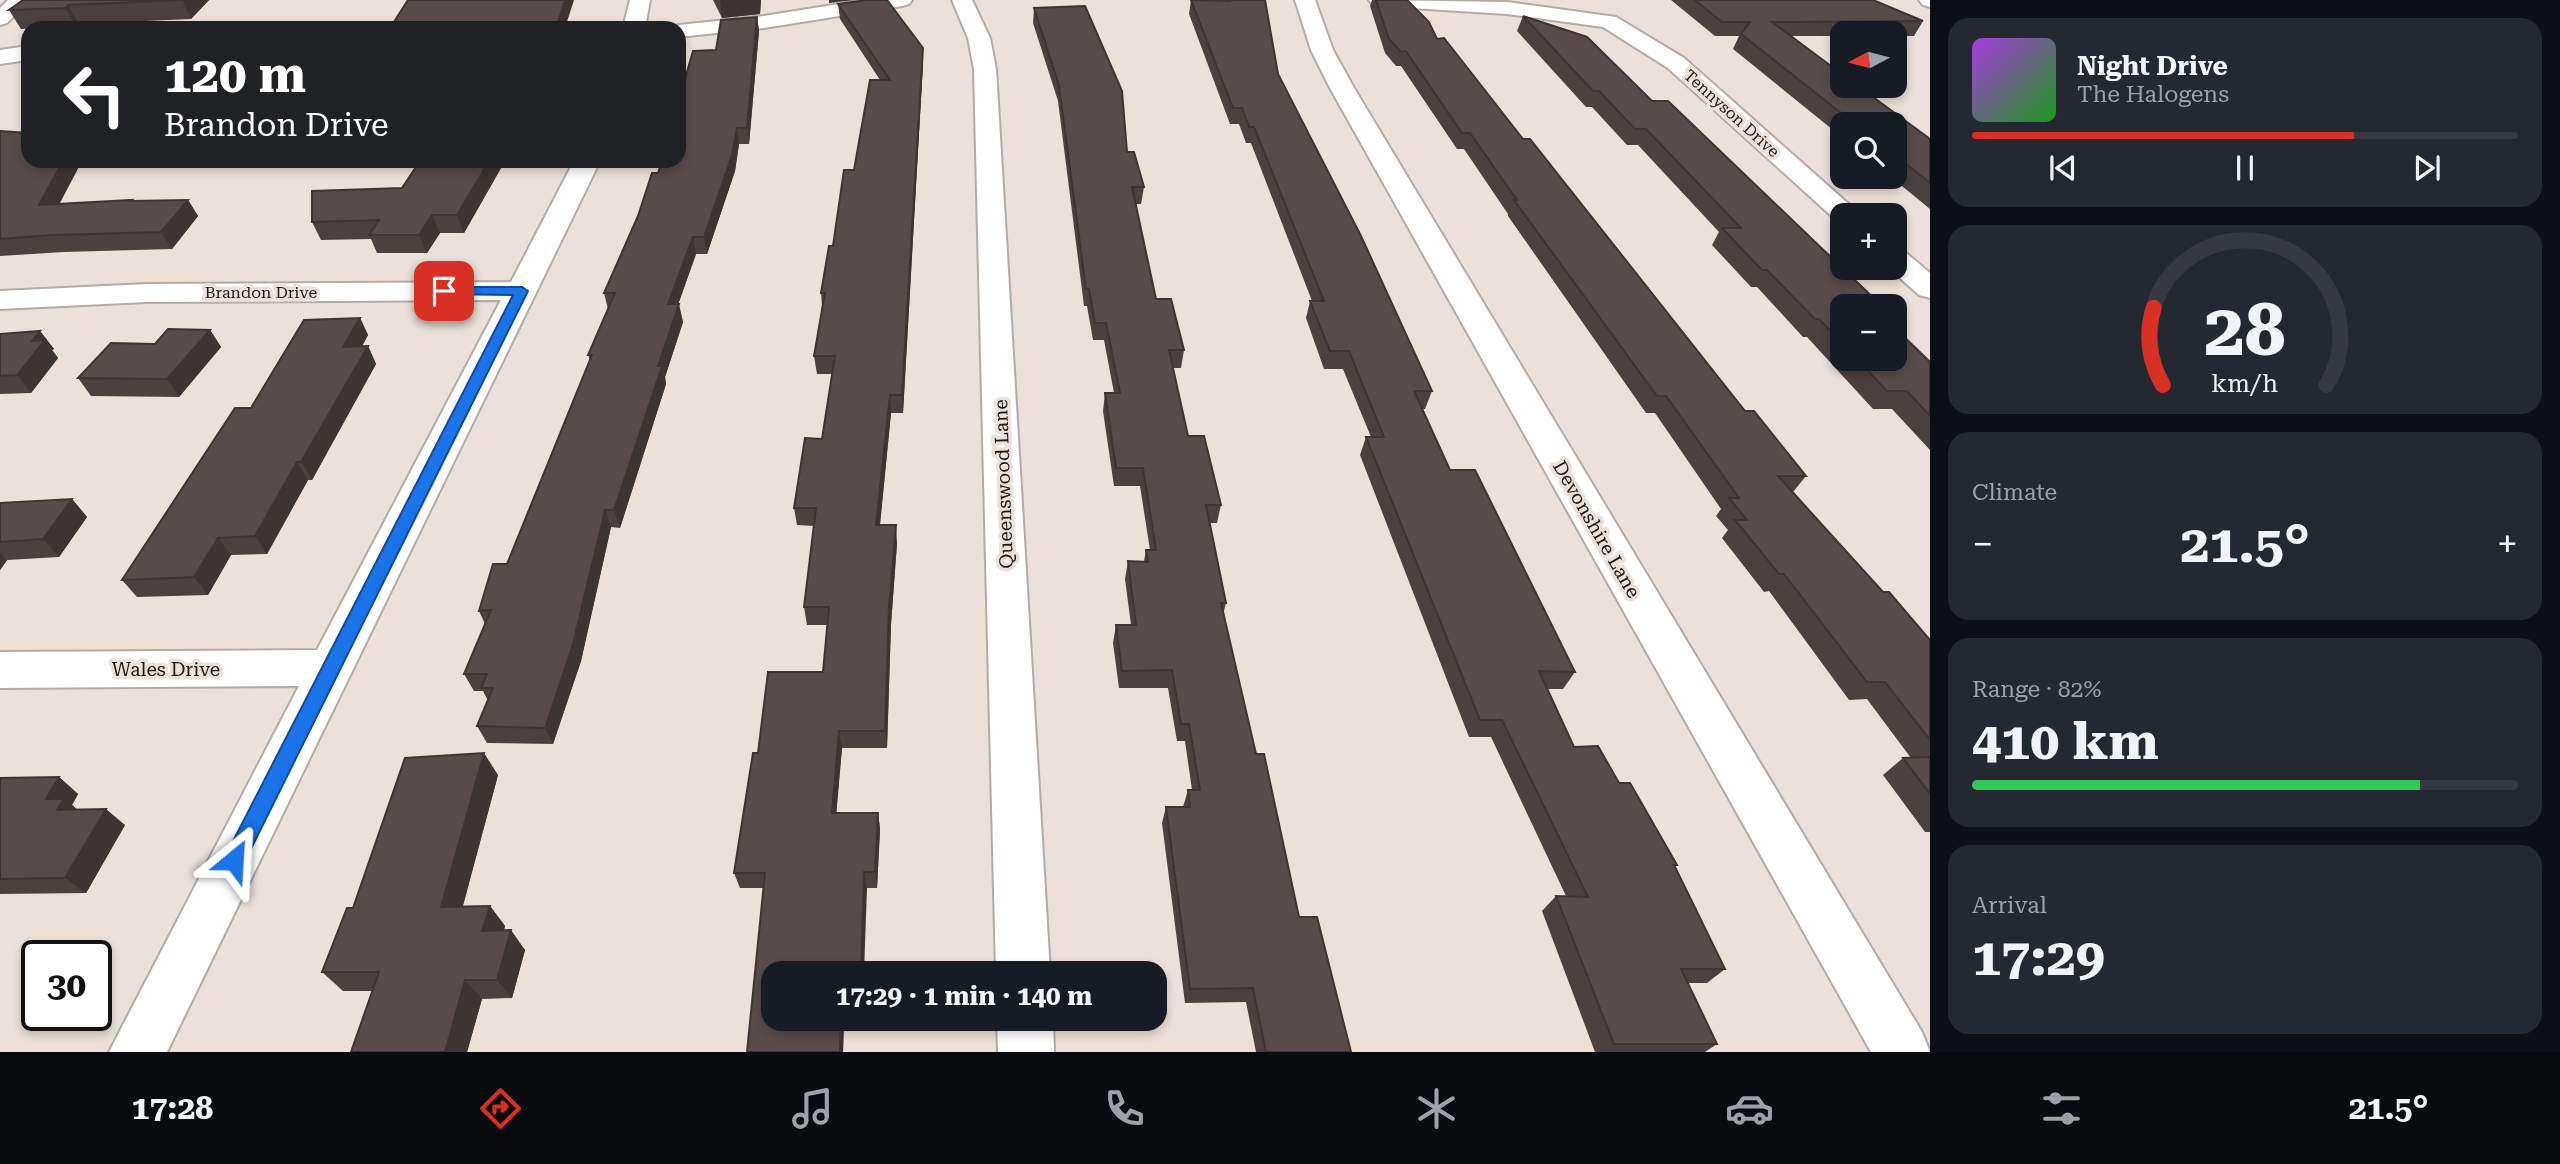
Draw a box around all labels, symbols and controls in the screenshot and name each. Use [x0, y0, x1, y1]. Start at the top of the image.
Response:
north arrow [1830, 21, 1908, 98]
map controls [1830, 21, 1907, 371]
text: 120 m [164, 47, 306, 104]
icon: left [49, 49, 140, 140]
text: Night Drive [2077, 51, 2228, 81]
street label: Tennyson Drive [1680, 66, 1783, 161]
text: The Halogens [2077, 81, 2229, 108]
text: Brandon Drive [164, 106, 389, 144]
button: search [1830, 112, 1907, 189]
icon: previous [2044, 149, 2082, 187]
icon: pause [2226, 149, 2264, 187]
icon: next [2408, 149, 2446, 187]
button: + [1830, 203, 1907, 280]
pin [414, 261, 474, 321]
icon: arrive [425, 272, 463, 310]
street label: Brandon Drive [205, 283, 317, 302]
text: 28 [2204, 289, 2286, 374]
button: − [1830, 294, 1907, 371]
text: km/h [2212, 369, 2278, 398]
street label: Queenswood Lane [989, 399, 1018, 569]
street label: Devonshire Lane [1548, 457, 1645, 602]
text: Climate [1972, 479, 2057, 506]
text: 21.5° [2180, 514, 2310, 575]
text: − [1972, 522, 1993, 566]
text: + [2497, 522, 2518, 566]
street label: Wales Drive [112, 658, 220, 681]
text: Range · 82% [1972, 676, 2101, 703]
text: 410 km [1972, 711, 2159, 772]
position arrow [197, 823, 271, 897]
text: Arrival [1972, 892, 2047, 919]
text: 17:29 [1972, 927, 2105, 988]
speed limit sign: 30 [21, 940, 112, 1031]
text: 17:29 · 1 min · 140 m [836, 981, 1092, 1011]
icon: directions [476, 1084, 525, 1133]
icon: music [788, 1084, 837, 1133]
icon: phone [1100, 1084, 1149, 1133]
icon: climate [1412, 1084, 1461, 1133]
icon: car [1725, 1084, 1774, 1133]
icon: filters [2037, 1084, 2086, 1133]
text: 17:28 [132, 1089, 213, 1127]
text: 21.5° [2349, 1089, 2428, 1127]

